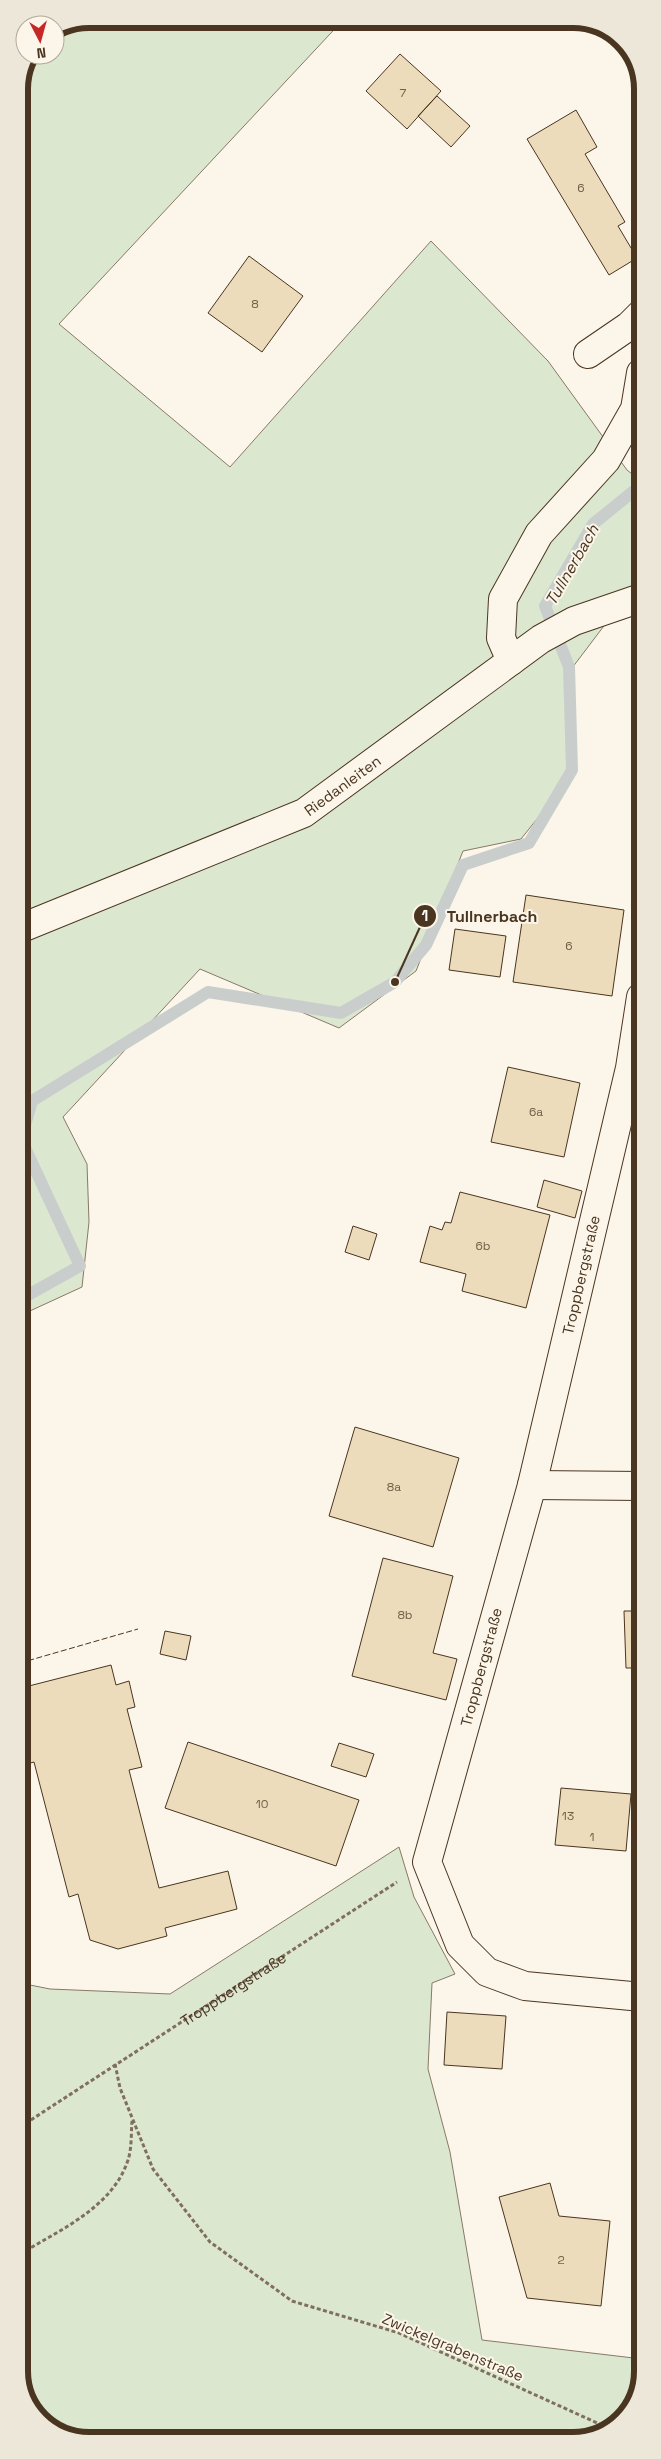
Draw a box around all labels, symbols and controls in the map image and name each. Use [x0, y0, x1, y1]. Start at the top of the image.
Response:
north arrow [15, 15, 65, 65]
text: N [36, 43, 47, 62]
house number: 7 [400, 85, 407, 101]
house number: 6 [577, 180, 585, 196]
house number: 8 [251, 296, 259, 312]
water label: Tullnerbach [540, 520, 604, 609]
street label: Riedanleiten [300, 751, 384, 819]
callout: Tullnerbach [412, 900, 548, 931]
text: 1 [422, 906, 428, 925]
text: Tullnerbach [447, 906, 537, 927]
house number: 6 [565, 938, 573, 954]
house number: 6a [529, 1104, 543, 1120]
street label: Troppbergstraße [558, 1213, 604, 1337]
house number: 6b [475, 1238, 491, 1254]
house number: 8a [387, 1479, 401, 1495]
street label: Troppbergstraße [456, 1605, 506, 1728]
house number: 8b [397, 1607, 413, 1623]
house number: 10 [256, 1796, 268, 1812]
house number: 13 [562, 1808, 574, 1824]
house number: 1 [589, 1829, 595, 1845]
street label: Troppbergstraße [177, 1947, 290, 2030]
house number: 2 [557, 2252, 565, 2268]
street label: Zwickelgrabenstraße [379, 2309, 527, 2385]

